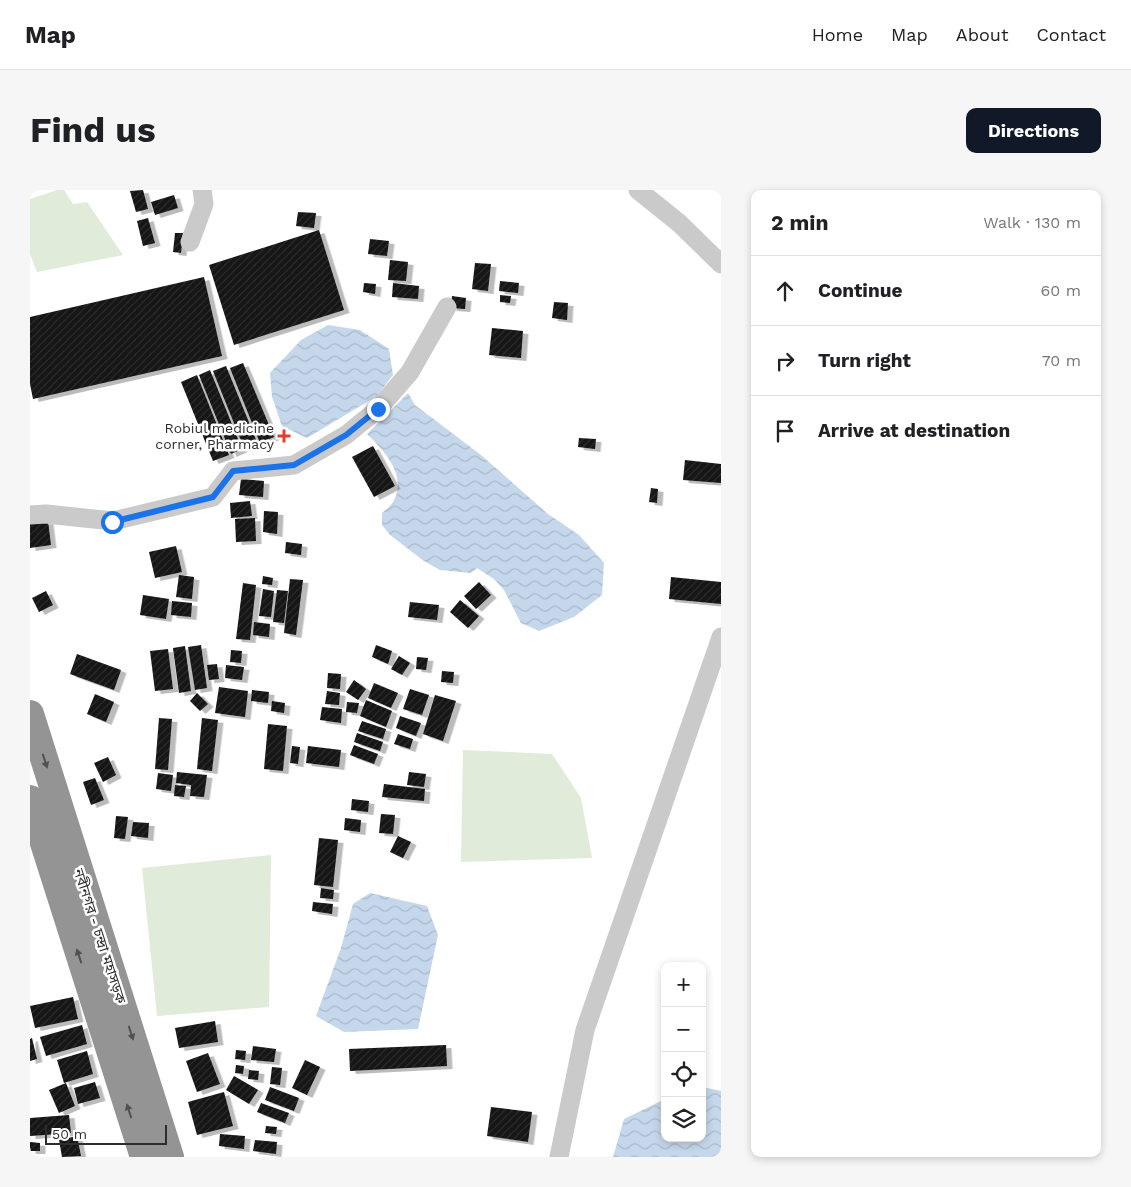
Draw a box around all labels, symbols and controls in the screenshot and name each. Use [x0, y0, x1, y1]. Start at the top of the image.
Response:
text: Map [25, 21, 76, 49]
text: Home [812, 24, 863, 45]
text: Map [891, 24, 928, 45]
text: About [956, 24, 1008, 45]
text: Contact [1036, 24, 1106, 45]
button: Directions [966, 108, 1101, 153]
text: Find us [30, 109, 156, 151]
text: 2 min [771, 210, 828, 235]
text: Walk · 130 m [983, 213, 1081, 232]
icon: ahead [771, 277, 799, 305]
text: Continue [818, 279, 902, 302]
text: 60 m [1041, 281, 1081, 300]
icon: right [771, 347, 799, 375]
text: Turn right [818, 349, 911, 372]
text: 70 m [1042, 351, 1081, 370]
route end [367, 398, 390, 421]
icon: arrive [771, 417, 799, 445]
text: Arrive at destination [818, 419, 1010, 442]
place label: Robiul medicine corner, Pharmacy [155, 420, 275, 452]
marker: Robiul medicine corner, Pharmacy [278, 430, 290, 442]
route start [101, 511, 124, 534]
one-way arrow [41, 754, 49, 769]
street label: নবীনগর - চন্দ্রা মহাসড়ক [70, 866, 130, 1006]
one-way arrow [75, 948, 83, 963]
map controls [661, 962, 706, 1142]
button: + [661, 962, 706, 1007]
button: − [661, 1007, 706, 1052]
one-way arrow [127, 1025, 135, 1040]
button: locate [661, 1052, 706, 1097]
button: layers [661, 1097, 706, 1142]
one-way arrow [124, 1103, 132, 1118]
scale bar [45, 1122, 168, 1145]
text: 50 m [52, 1126, 87, 1142]

